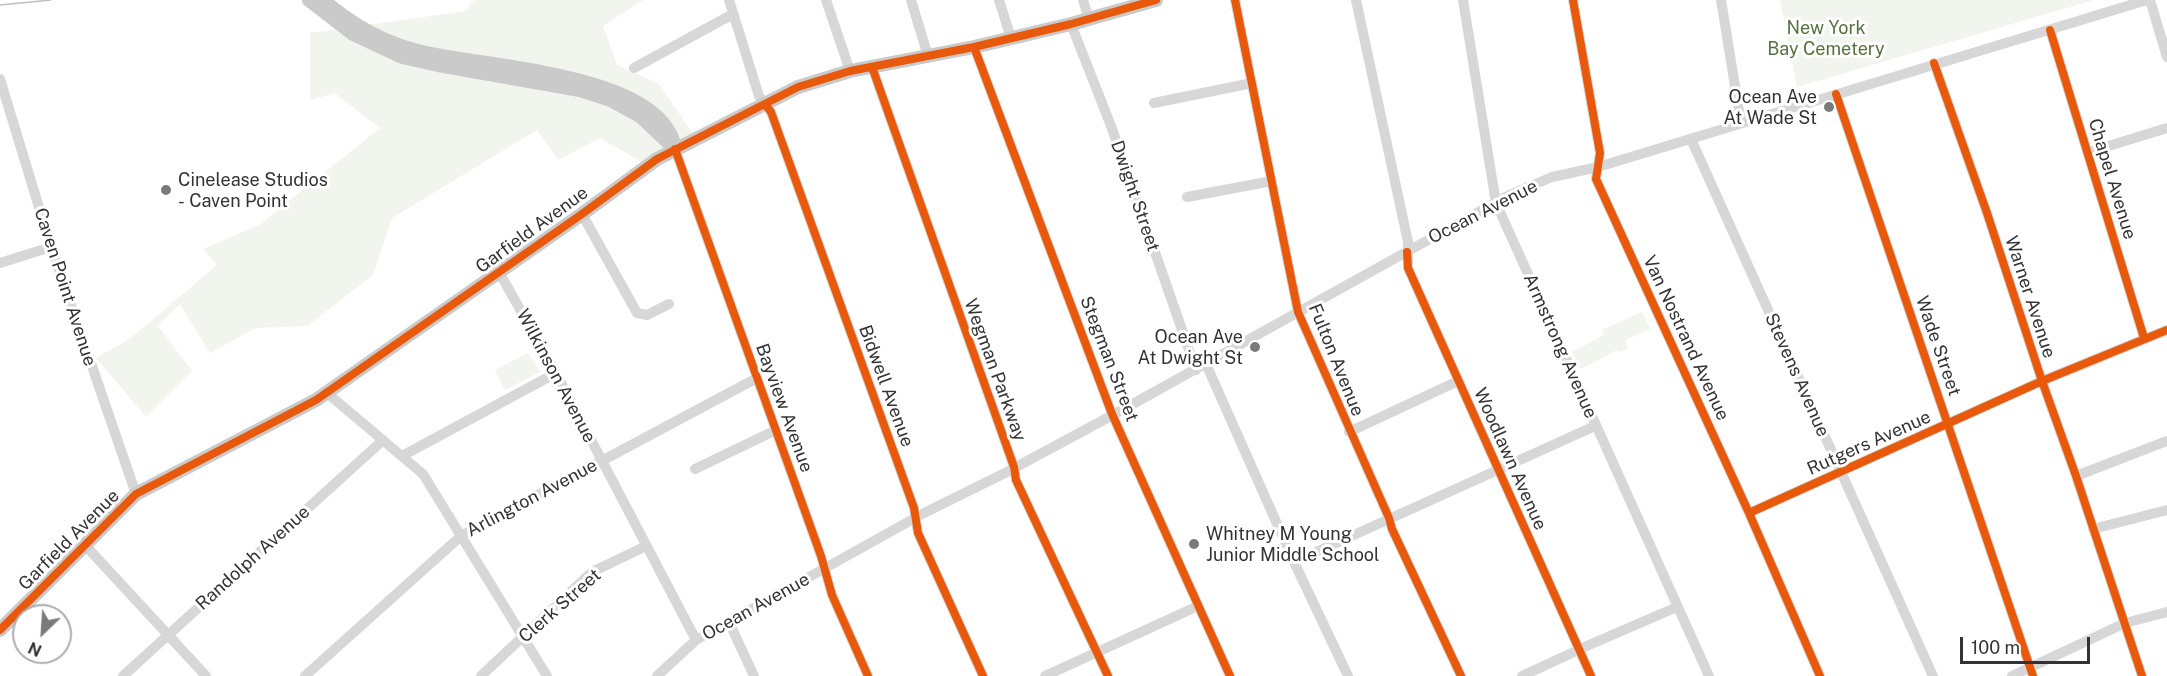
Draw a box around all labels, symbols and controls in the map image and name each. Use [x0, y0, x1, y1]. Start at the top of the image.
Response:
park label: New York Bay Cemetery [1767, 17, 1885, 60]
place label: Ocean Ave At Wade St [1723, 86, 1817, 128]
marker: Ocean Ave At Wade St [1822, 100, 1836, 114]
street label: Chapel Avenue [2083, 116, 2141, 242]
street label: Dwight Street [1106, 138, 1164, 254]
place label: Cinelease Studios - Caven Point [178, 169, 328, 212]
street label: Ocean Avenue [1425, 175, 1541, 249]
street label: Garfield Avenue [472, 182, 592, 278]
marker: Cinelease Studios - Caven Point [159, 183, 173, 197]
street label: Caven Point Avenue [29, 205, 101, 369]
street label: Warner Avenue [2000, 233, 2060, 361]
street label: Van Nostrand Avenue [1638, 252, 1734, 424]
street label: Armstrong Avenue [1518, 270, 1602, 422]
street label: Stegman Street [1075, 293, 1143, 425]
street label: Wade Street [1911, 293, 1965, 399]
street label: Wegman Parkway [959, 296, 1031, 444]
street label: Fulton Avenue [1304, 301, 1368, 419]
street label: Wilkinson Avenue [512, 306, 600, 446]
street label: Stevens Avenue [1760, 310, 1834, 440]
street label: Bidwell Avenue [854, 322, 918, 450]
place label: Ocean Ave At Dwight St [1138, 326, 1243, 368]
marker: Ocean Ave At Dwight St [1248, 340, 1262, 354]
street label: Bayview Avenue [751, 341, 817, 475]
street label: Woodlawn Avenue [1469, 385, 1551, 533]
street label: Rutgers Avenue [1804, 406, 1934, 480]
street label: Arlington Avenue [463, 454, 601, 542]
street label: Garfield Avenue [14, 485, 124, 595]
street label: Randolph Avenue [192, 501, 314, 615]
place label: Whitney M Young Junior Middle School [1206, 523, 1379, 566]
marker: Whitney M Young Junior Middle School [1187, 537, 1201, 551]
street label: Clerk Street [515, 564, 605, 648]
street label: Ocean Avenue [699, 569, 813, 645]
north arrow [12, 604, 72, 664]
scale bar [1963, 625, 2094, 663]
text: 100 m [1971, 637, 2020, 658]
text: N [25, 638, 45, 660]

